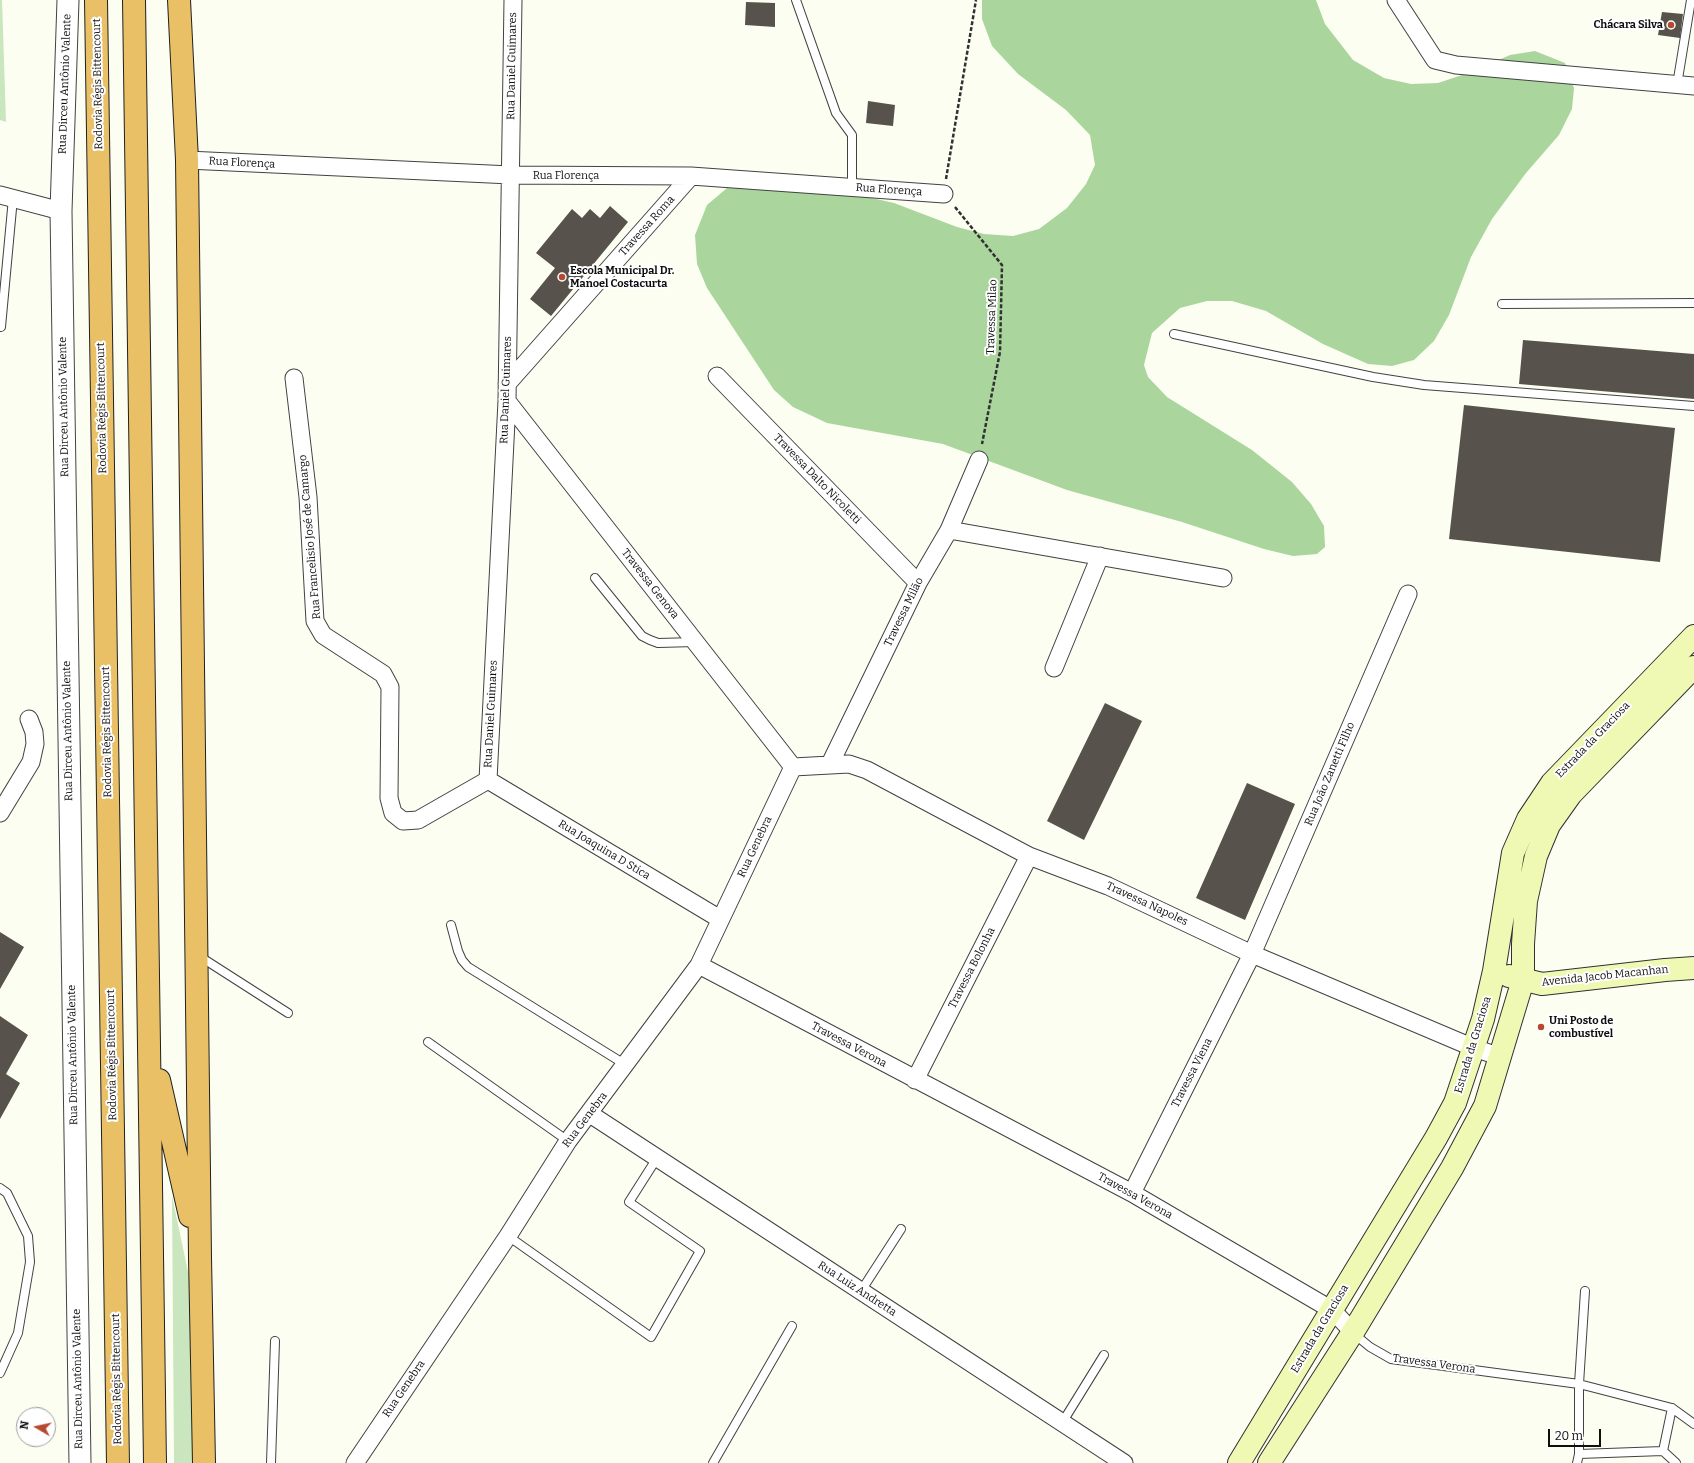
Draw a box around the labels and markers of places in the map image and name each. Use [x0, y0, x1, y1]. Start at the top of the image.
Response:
place label: Chácara Silva [1593, 18, 1663, 32]
marker: Chácara Silva [1666, 20, 1676, 30]
place label: Escola Municipal Dr. Manoel Costacurta [570, 264, 674, 290]
marker: Escola Municipal Dr. Manoel Costacurta [557, 272, 567, 282]
place label: Uni Posto de combustível [1549, 1014, 1613, 1040]
marker: Uni Posto de combustível [1536, 1022, 1546, 1032]

